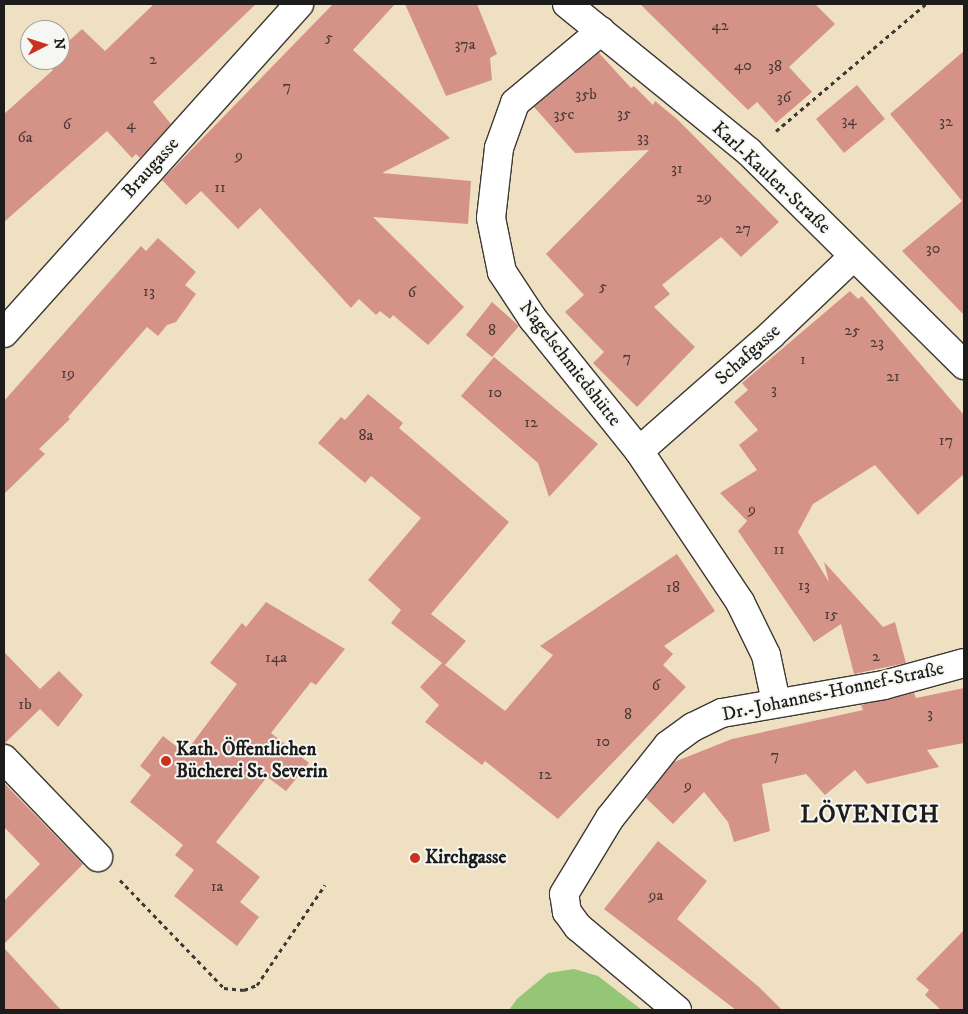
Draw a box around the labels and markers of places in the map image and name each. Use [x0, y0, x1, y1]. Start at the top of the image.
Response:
place label: Kath. Öffentlichen Bücherei St. Severin [176, 739, 328, 783]
marker: Kath. Öffentlichen Bücherei St. Severin [160, 755, 172, 767]
place label: Kirchgasse [425, 847, 506, 869]
marker: Kirchgasse [409, 852, 421, 864]

